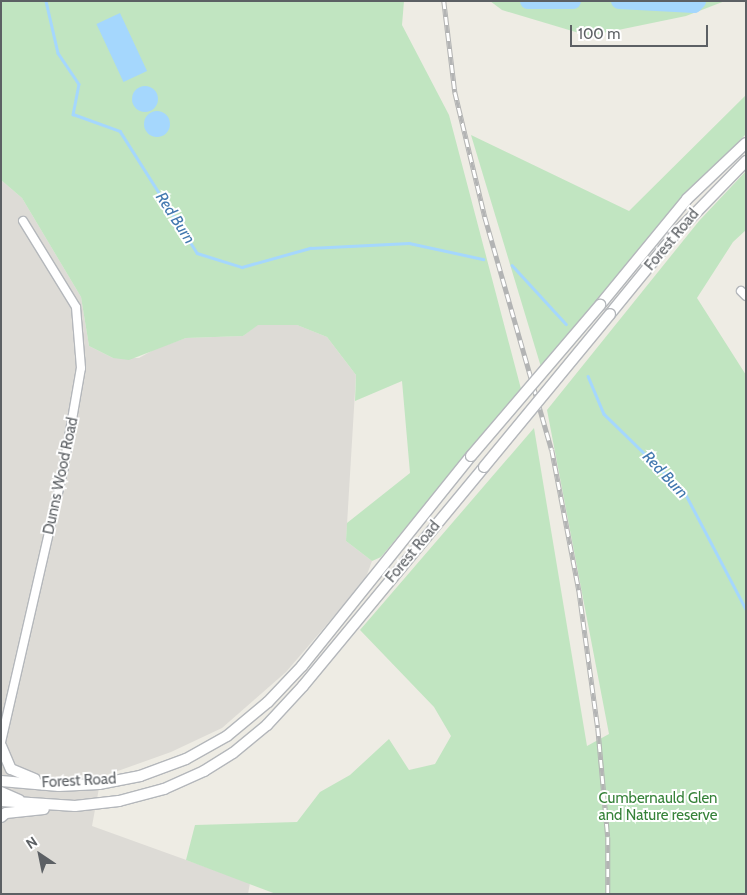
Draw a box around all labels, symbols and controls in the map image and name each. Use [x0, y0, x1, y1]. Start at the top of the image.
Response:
scale bar [572, 15, 710, 47]
text: 100 m [578, 25, 620, 43]
water label: Red Burn [151, 189, 199, 247]
street label: Forest Road [641, 206, 703, 274]
street label: Dunns Wood Road [40, 416, 82, 536]
water label: Red Burn [638, 447, 692, 503]
street label: Forest Road [382, 518, 444, 586]
street label: Forest Road [41, 770, 117, 792]
park label: Cumbernauld Glen and Nature reserve [598, 789, 718, 824]
north arrow [15, 830, 65, 880]
text: N [22, 832, 41, 853]

